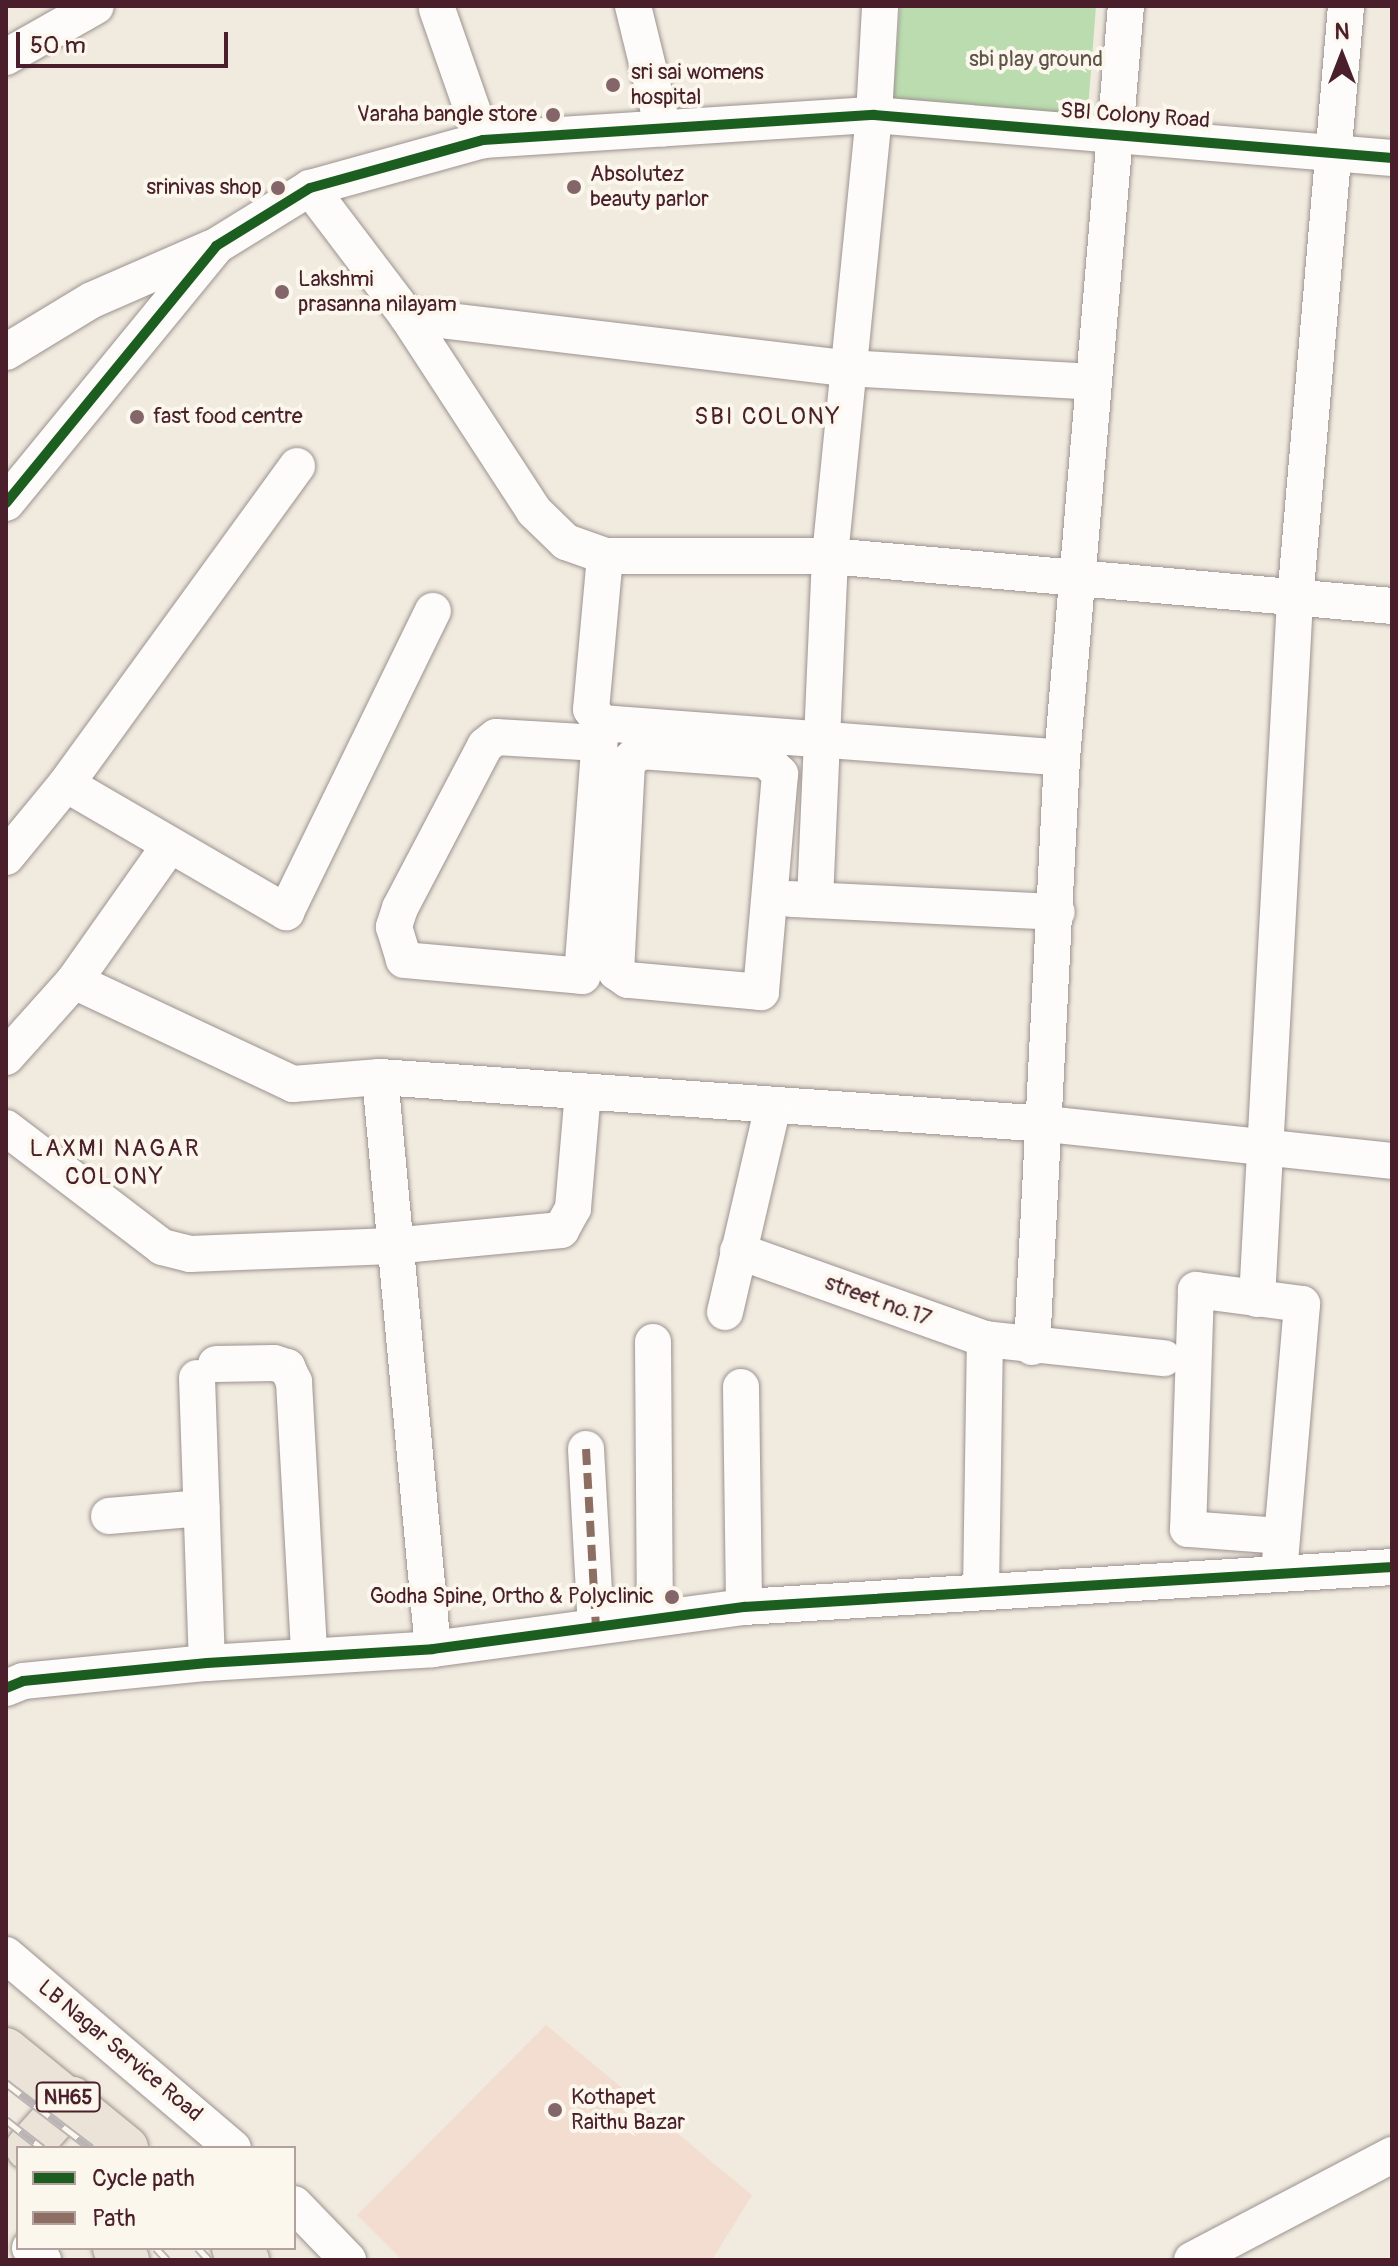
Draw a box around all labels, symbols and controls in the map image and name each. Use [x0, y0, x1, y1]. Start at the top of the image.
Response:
scale bar [20, 16, 232, 66]
north arrow [1302, 16, 1382, 96]
text: N [1335, 18, 1349, 46]
text: 50 m [30, 31, 86, 60]
park label: sbi play ground [969, 47, 1103, 73]
place label: sri sai womens hospital [631, 59, 764, 110]
marker: sri sai womens hospital [602, 74, 624, 96]
street label: SBI Colony Road [1059, 98, 1211, 134]
place label: Varaha bangle store [357, 102, 537, 128]
marker: Varaha bangle store [544, 106, 562, 124]
place label: Absolutez beauty parlor [590, 161, 709, 212]
place label: srinivas shop [146, 175, 262, 201]
marker: Absolutez beauty parlor [565, 178, 583, 196]
marker: srinivas shop [269, 179, 287, 197]
place label: Lakshmi prasanna nilayam [298, 266, 457, 318]
marker: Lakshmi prasanna nilayam [273, 283, 291, 301]
district label: SBI COLONY [694, 403, 842, 431]
place label: fast food centre [153, 404, 303, 430]
marker: fast food centre [128, 408, 146, 426]
district label: LAXMI NAGAR COLONY [29, 1135, 201, 1191]
street label: street no.17 [821, 1270, 935, 1332]
place label: Godha Spine, Ortho & Polyclinic [370, 1584, 654, 1610]
marker: Godha Spine, Ortho & Polyclinic [661, 1586, 683, 1608]
street label: LB Nagar Service Road [32, 1975, 208, 2127]
road number: NH65 [34, 2081, 102, 2113]
place label: Kothapet Raithu Bazar [571, 2084, 685, 2136]
marker: Kothapet Raithu Bazar [546, 2101, 564, 2119]
legend [16, 2146, 296, 2250]
text: Cycle path [92, 2164, 195, 2193]
text: Path [92, 2204, 136, 2233]

